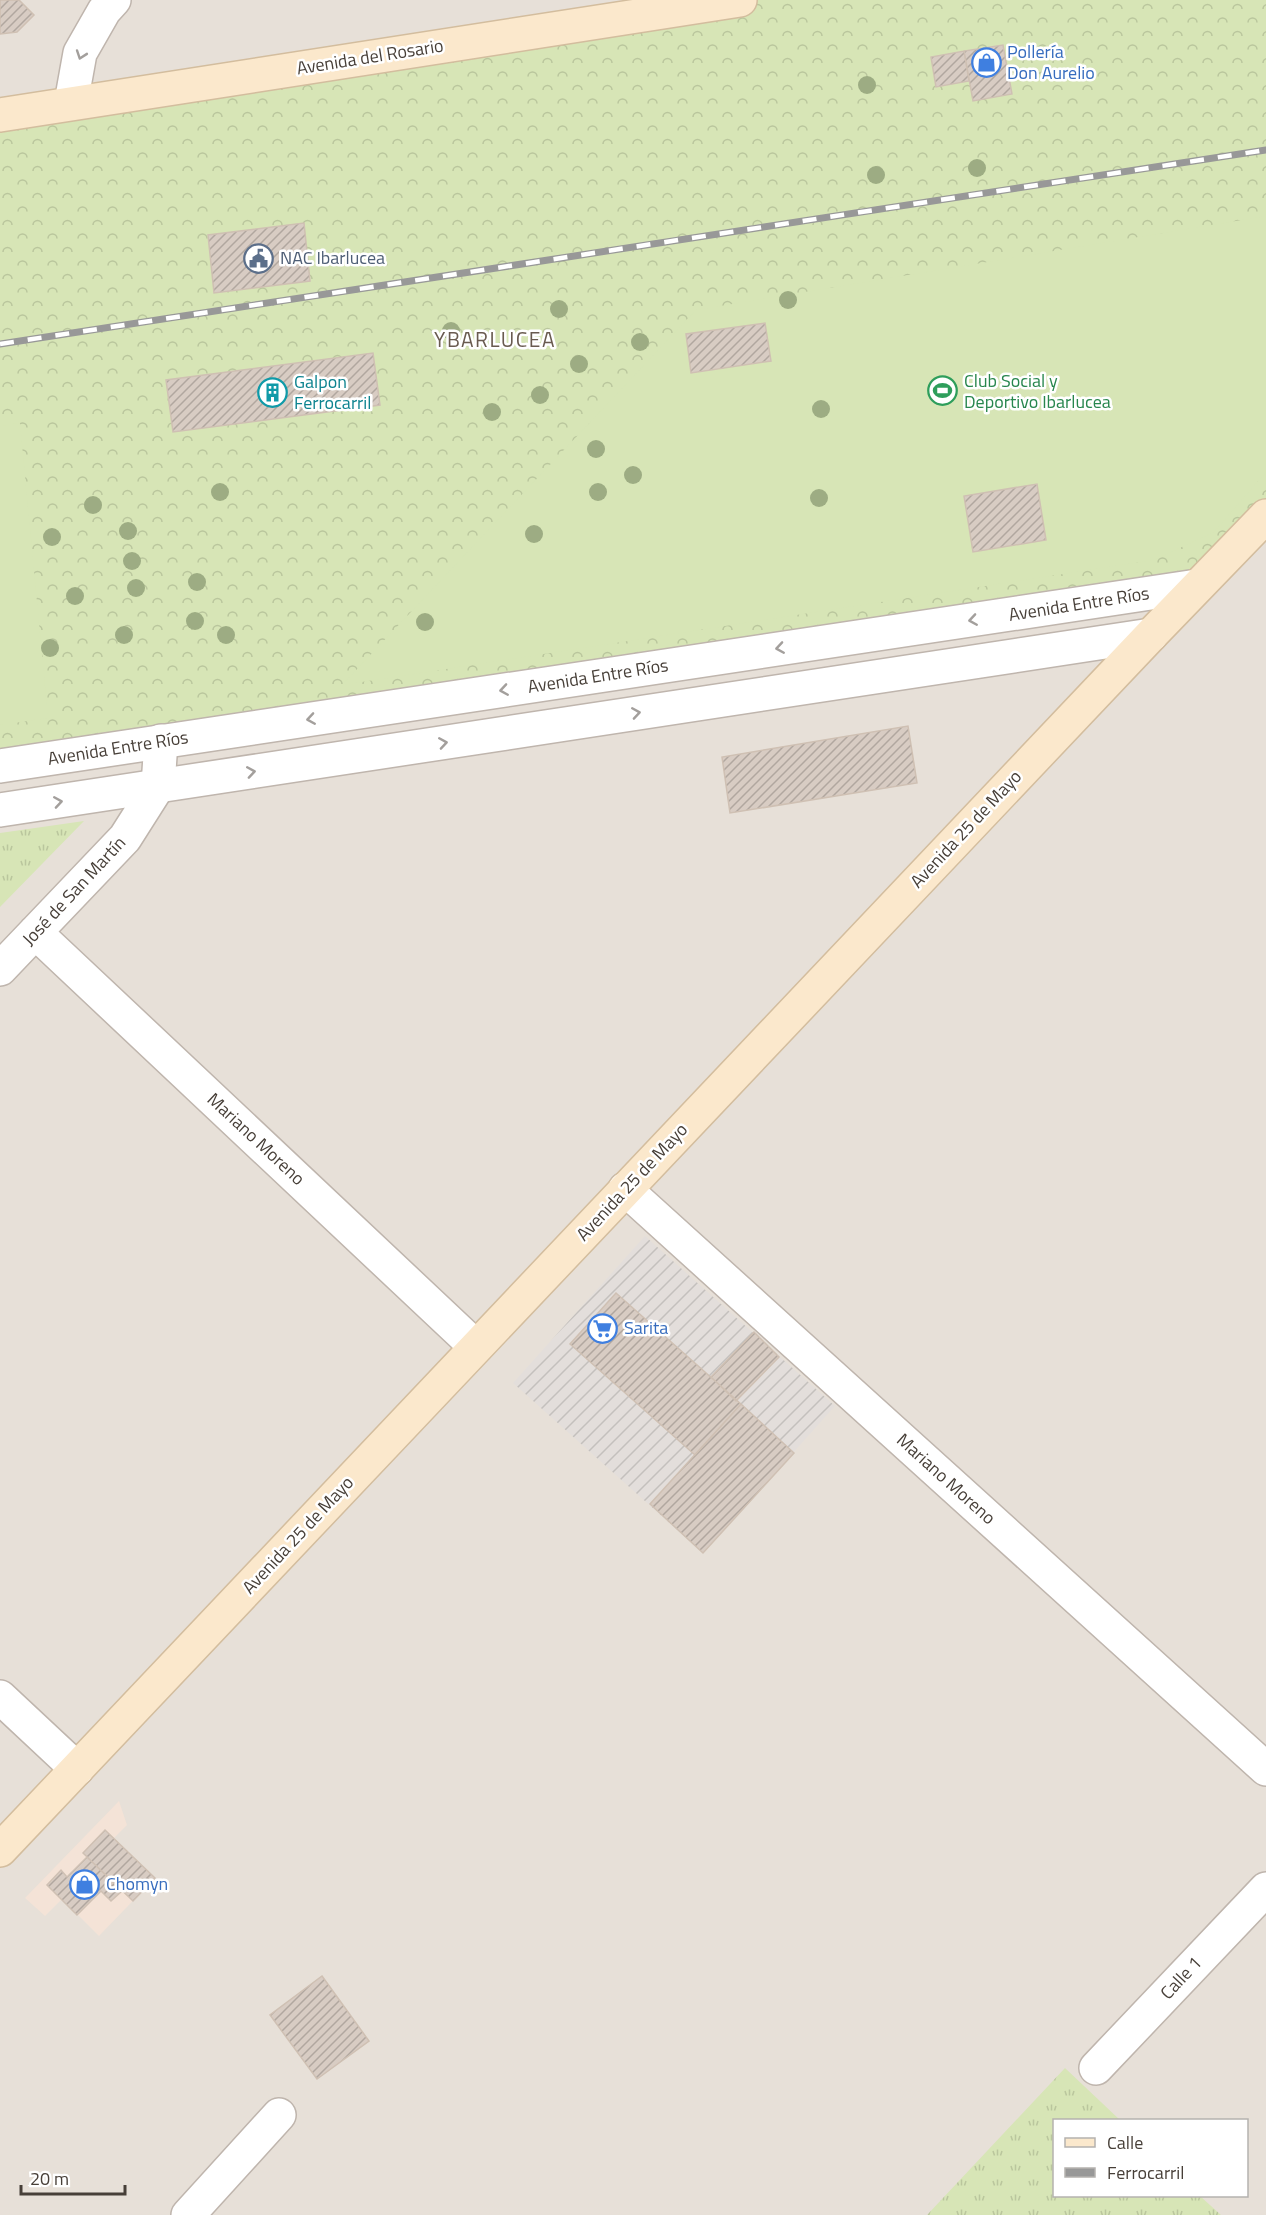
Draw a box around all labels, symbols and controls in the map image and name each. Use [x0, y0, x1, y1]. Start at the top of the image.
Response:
street label: Avenida del Rosario [295, 32, 445, 81]
place label: Pollería Don Aurelio [1007, 38, 1095, 86]
shop icon: Pollería Don Aurelio [970, 46, 1002, 78]
one-way arrow [76, 49, 88, 60]
public building icon: NAC Ibarlucea [243, 242, 275, 274]
place label: NAC Ibarlucea [280, 244, 385, 271]
district label: YBARLUCEA [434, 323, 556, 355]
place label: Club Social y Deportivo Ibarlucea [964, 367, 1111, 415]
place label: Galpon Ferrocarril [294, 368, 371, 416]
sports icon: Club Social y Deportivo Ibarlucea [927, 375, 959, 407]
building icon: Galpon Ferrocarril [257, 376, 289, 408]
street label: Avenida Entre Ríos [1007, 579, 1151, 628]
one-way arrow [968, 613, 978, 625]
one-way arrow [775, 642, 785, 654]
street label: Avenida Entre Ríos [526, 651, 670, 700]
one-way arrow [500, 683, 509, 695]
one-way arrow [632, 708, 641, 720]
one-way arrow [307, 712, 316, 724]
street label: Avenida Entre Ríos [46, 723, 190, 772]
one-way arrow [439, 737, 448, 749]
street label: Avenida 25 de Mayo [904, 764, 1028, 894]
one-way arrow [246, 767, 255, 779]
one-way arrow [53, 796, 62, 808]
street label: José de San Martín [16, 830, 132, 952]
street label: Mariano Moreno [201, 1086, 311, 1191]
street label: Avenida 25 de Mayo [570, 1117, 694, 1247]
supermarket icon: Sarita [587, 1312, 619, 1344]
place label: Sarita [624, 1314, 668, 1341]
street label: Mariano Moreno [891, 1427, 1002, 1531]
street label: Avenida 25 de Mayo [236, 1470, 360, 1600]
shop icon: Chomyn [69, 1868, 101, 1900]
place label: Chomyn [106, 1870, 168, 1897]
street label: Calle 1 [1154, 1950, 1208, 2005]
legend [1053, 2119, 1248, 2197]
text: Calle [1107, 2129, 1143, 2156]
scale bar [21, 2158, 124, 2196]
text: Ferrocarril [1107, 2159, 1184, 2186]
text: 20 m [30, 2165, 69, 2192]

